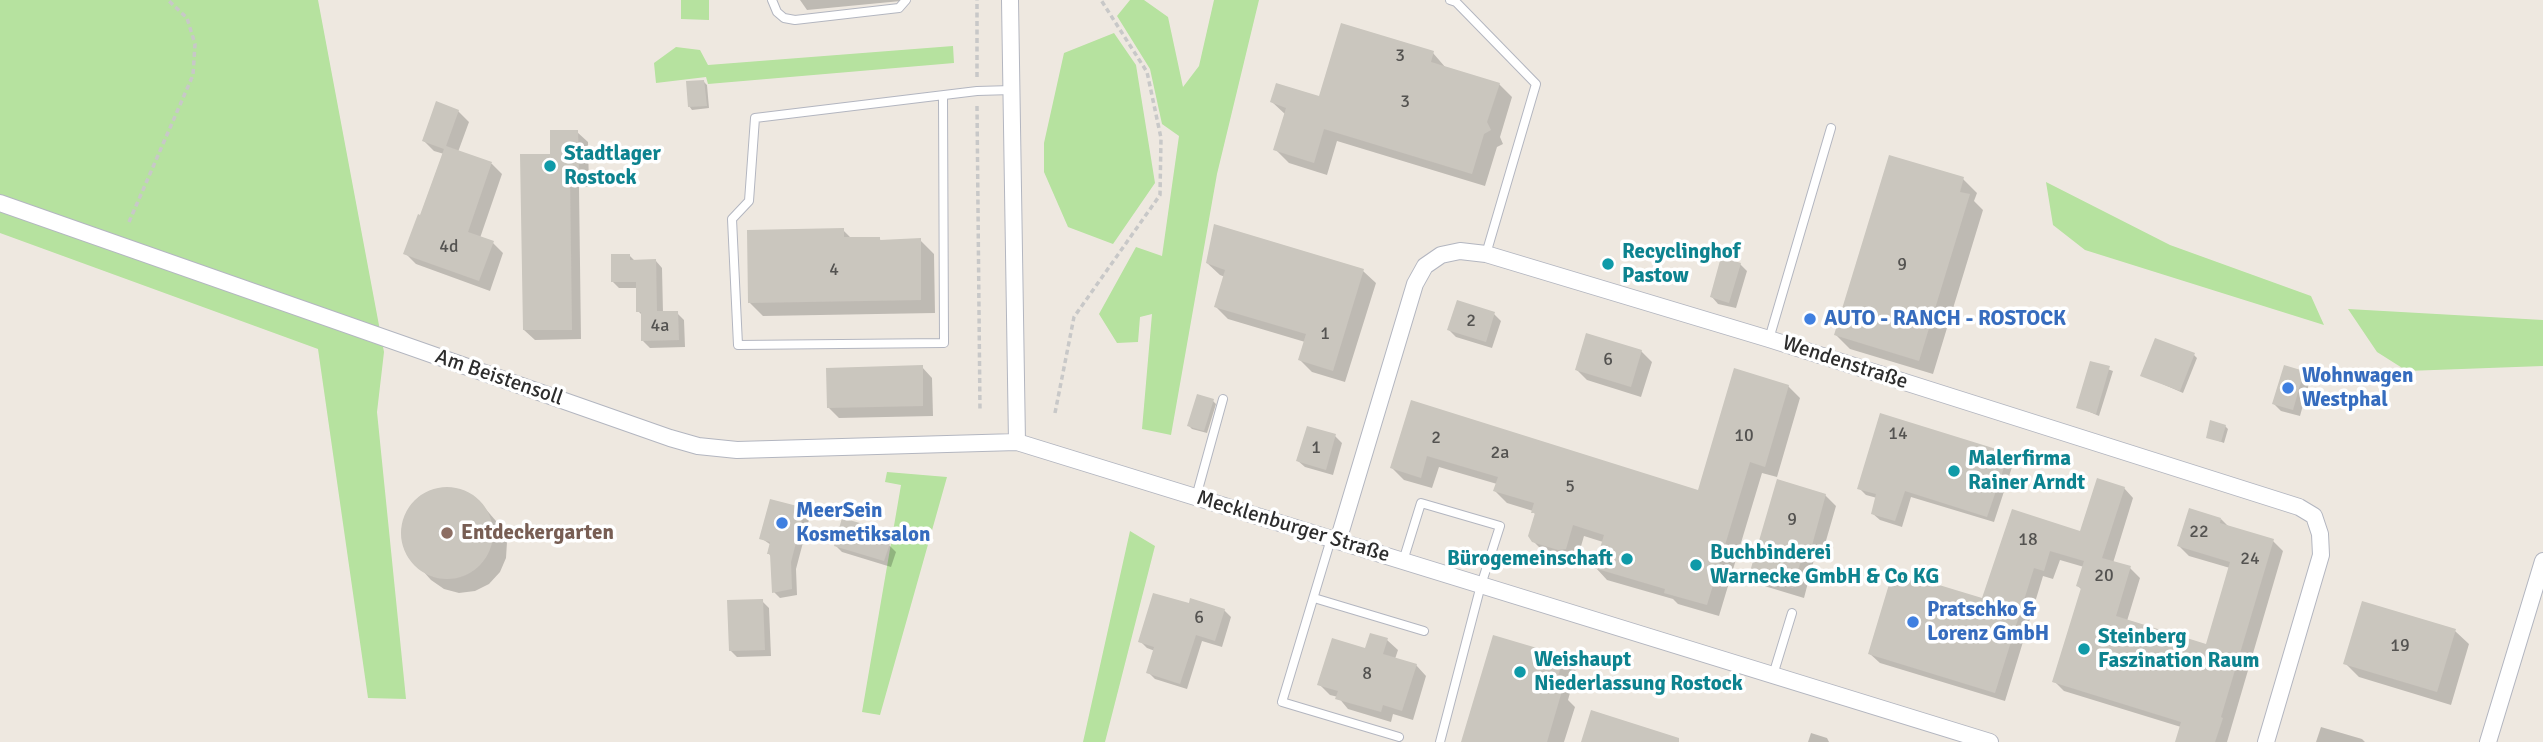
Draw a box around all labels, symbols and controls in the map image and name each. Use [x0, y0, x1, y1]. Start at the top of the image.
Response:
house number: 3 [1395, 45, 1405, 67]
house number: 3 [1400, 91, 1410, 113]
place label: Stadtlager Rostock [564, 141, 661, 191]
marker: Stadtlager Rostock [542, 158, 558, 174]
house number: 4d [439, 236, 459, 258]
place label: Recyclinghof Pastow [1622, 239, 1740, 289]
house number: 9 [1897, 254, 1907, 276]
marker: Recyclinghof Pastow [1600, 256, 1616, 272]
house number: 4 [829, 259, 839, 281]
place label: AUTO - RANCH - ROSTOCK [1824, 306, 2066, 332]
house number: 2 [1466, 310, 1476, 332]
marker: AUTO - RANCH - ROSTOCK [1802, 311, 1818, 327]
house number: 4a [651, 315, 669, 337]
house number: 1 [1320, 323, 1330, 345]
street label: Wendenstraße [1779, 331, 1911, 395]
street label: Am Beistensoll [432, 344, 566, 412]
house number: 6 [1603, 349, 1613, 371]
place label: Wohnwagen Westphal [2302, 363, 2413, 413]
marker: Wohnwagen Westphal [2280, 380, 2296, 396]
house number: 14 [1888, 423, 1908, 445]
house number: 10 [1734, 425, 1754, 447]
house number: 2 [1431, 427, 1441, 449]
house number: 1 [1311, 437, 1321, 459]
house number: 2a [1491, 442, 1509, 464]
place label: Malerfirma Rainer Arndt [1968, 446, 2085, 496]
marker: Malerfirma Rainer Arndt [1946, 463, 1962, 479]
house number: 5 [1565, 476, 1575, 498]
street label: Mecklenburger Straße [1193, 486, 1393, 568]
place label: MeerSein Kosmetiksalon [796, 498, 930, 548]
house number: 9 [1787, 509, 1797, 531]
marker: MeerSein Kosmetiksalon [774, 515, 790, 531]
place label: Entdeckergarten [461, 520, 614, 546]
house number: 22 [2189, 521, 2209, 543]
marker: Entdeckergarten [439, 525, 455, 541]
house number: 18 [2018, 529, 2038, 551]
place label: Buchbinderei Warnecke GmbH & Co KG [1710, 540, 1939, 590]
place label: Bürogemeinschaft [1447, 546, 1613, 572]
house number: 24 [2240, 548, 2260, 570]
marker: Bürogemeinschaft [1619, 551, 1635, 567]
marker: Buchbinderei Warnecke GmbH & Co KG [1688, 557, 1704, 573]
house number: 20 [2094, 565, 2114, 587]
place label: Pratschko & Lorenz GmbH [1927, 597, 2049, 647]
house number: 6 [1194, 607, 1204, 629]
marker: Pratschko & Lorenz GmbH [1905, 614, 1921, 630]
place label: Steinberg Faszination Raum [2098, 624, 2260, 674]
house number: 19 [2390, 635, 2410, 657]
marker: Steinberg Faszination Raum [2076, 641, 2092, 657]
place label: Weishaupt Niederlassung Rostock [1534, 647, 1743, 697]
house number: 8 [1362, 663, 1372, 685]
marker: Weishaupt Niederlassung Rostock [1512, 664, 1528, 680]

